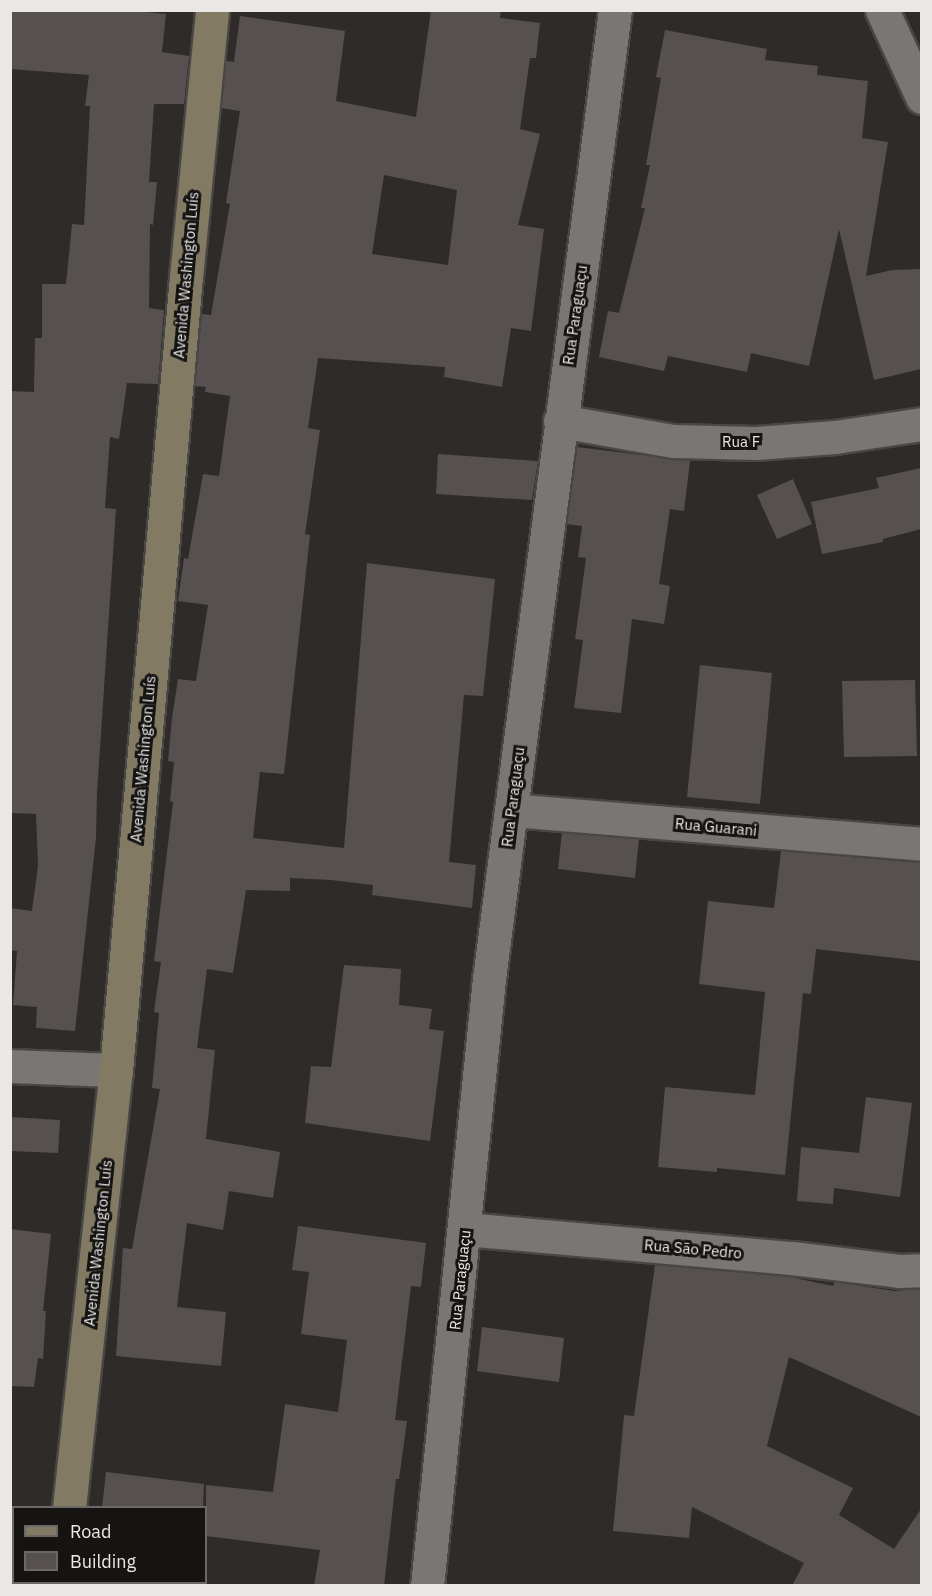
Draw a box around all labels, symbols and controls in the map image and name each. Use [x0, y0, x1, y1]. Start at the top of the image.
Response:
street label: Avenida Washington Luís [170, 191, 202, 359]
street label: Rua Paraguaçu [559, 264, 591, 366]
street label: Rua F [722, 433, 760, 451]
street label: Avenida Washington Luís [127, 675, 159, 843]
street label: Rua Paraguaçu [498, 746, 528, 848]
street label: Rua Guarani [674, 814, 758, 840]
street label: Avenida Washington Luís [80, 1159, 116, 1327]
street label: Rua Paraguaçu [446, 1229, 474, 1331]
street label: Rua São Pedro [643, 1236, 743, 1262]
legend [12, 1506, 207, 1584]
text: Road [70, 1520, 111, 1543]
text: Building [70, 1550, 136, 1573]

